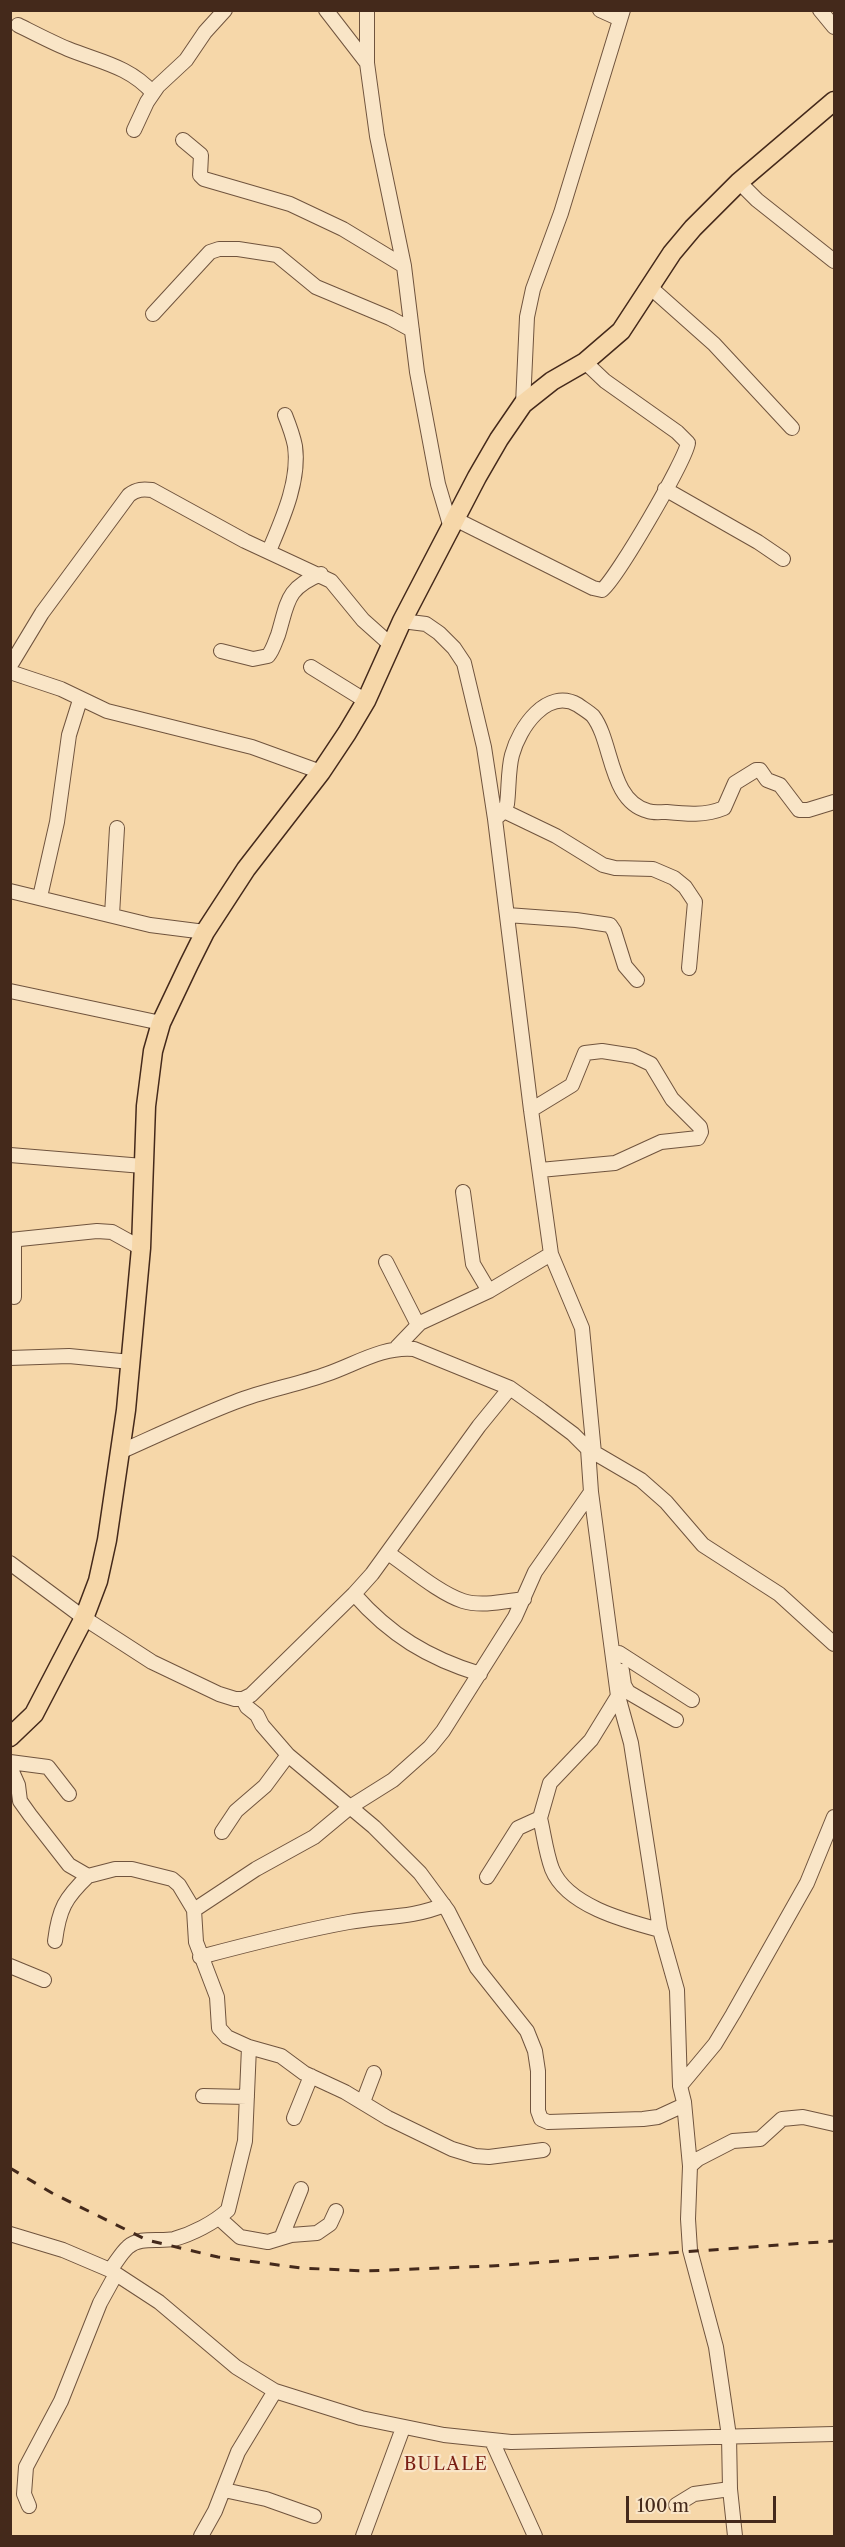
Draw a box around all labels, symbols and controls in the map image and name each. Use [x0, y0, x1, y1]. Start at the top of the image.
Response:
district label: BULALE [404, 2454, 488, 2476]
scale bar [629, 2484, 779, 2522]
text: 100 m [637, 2495, 689, 2517]

